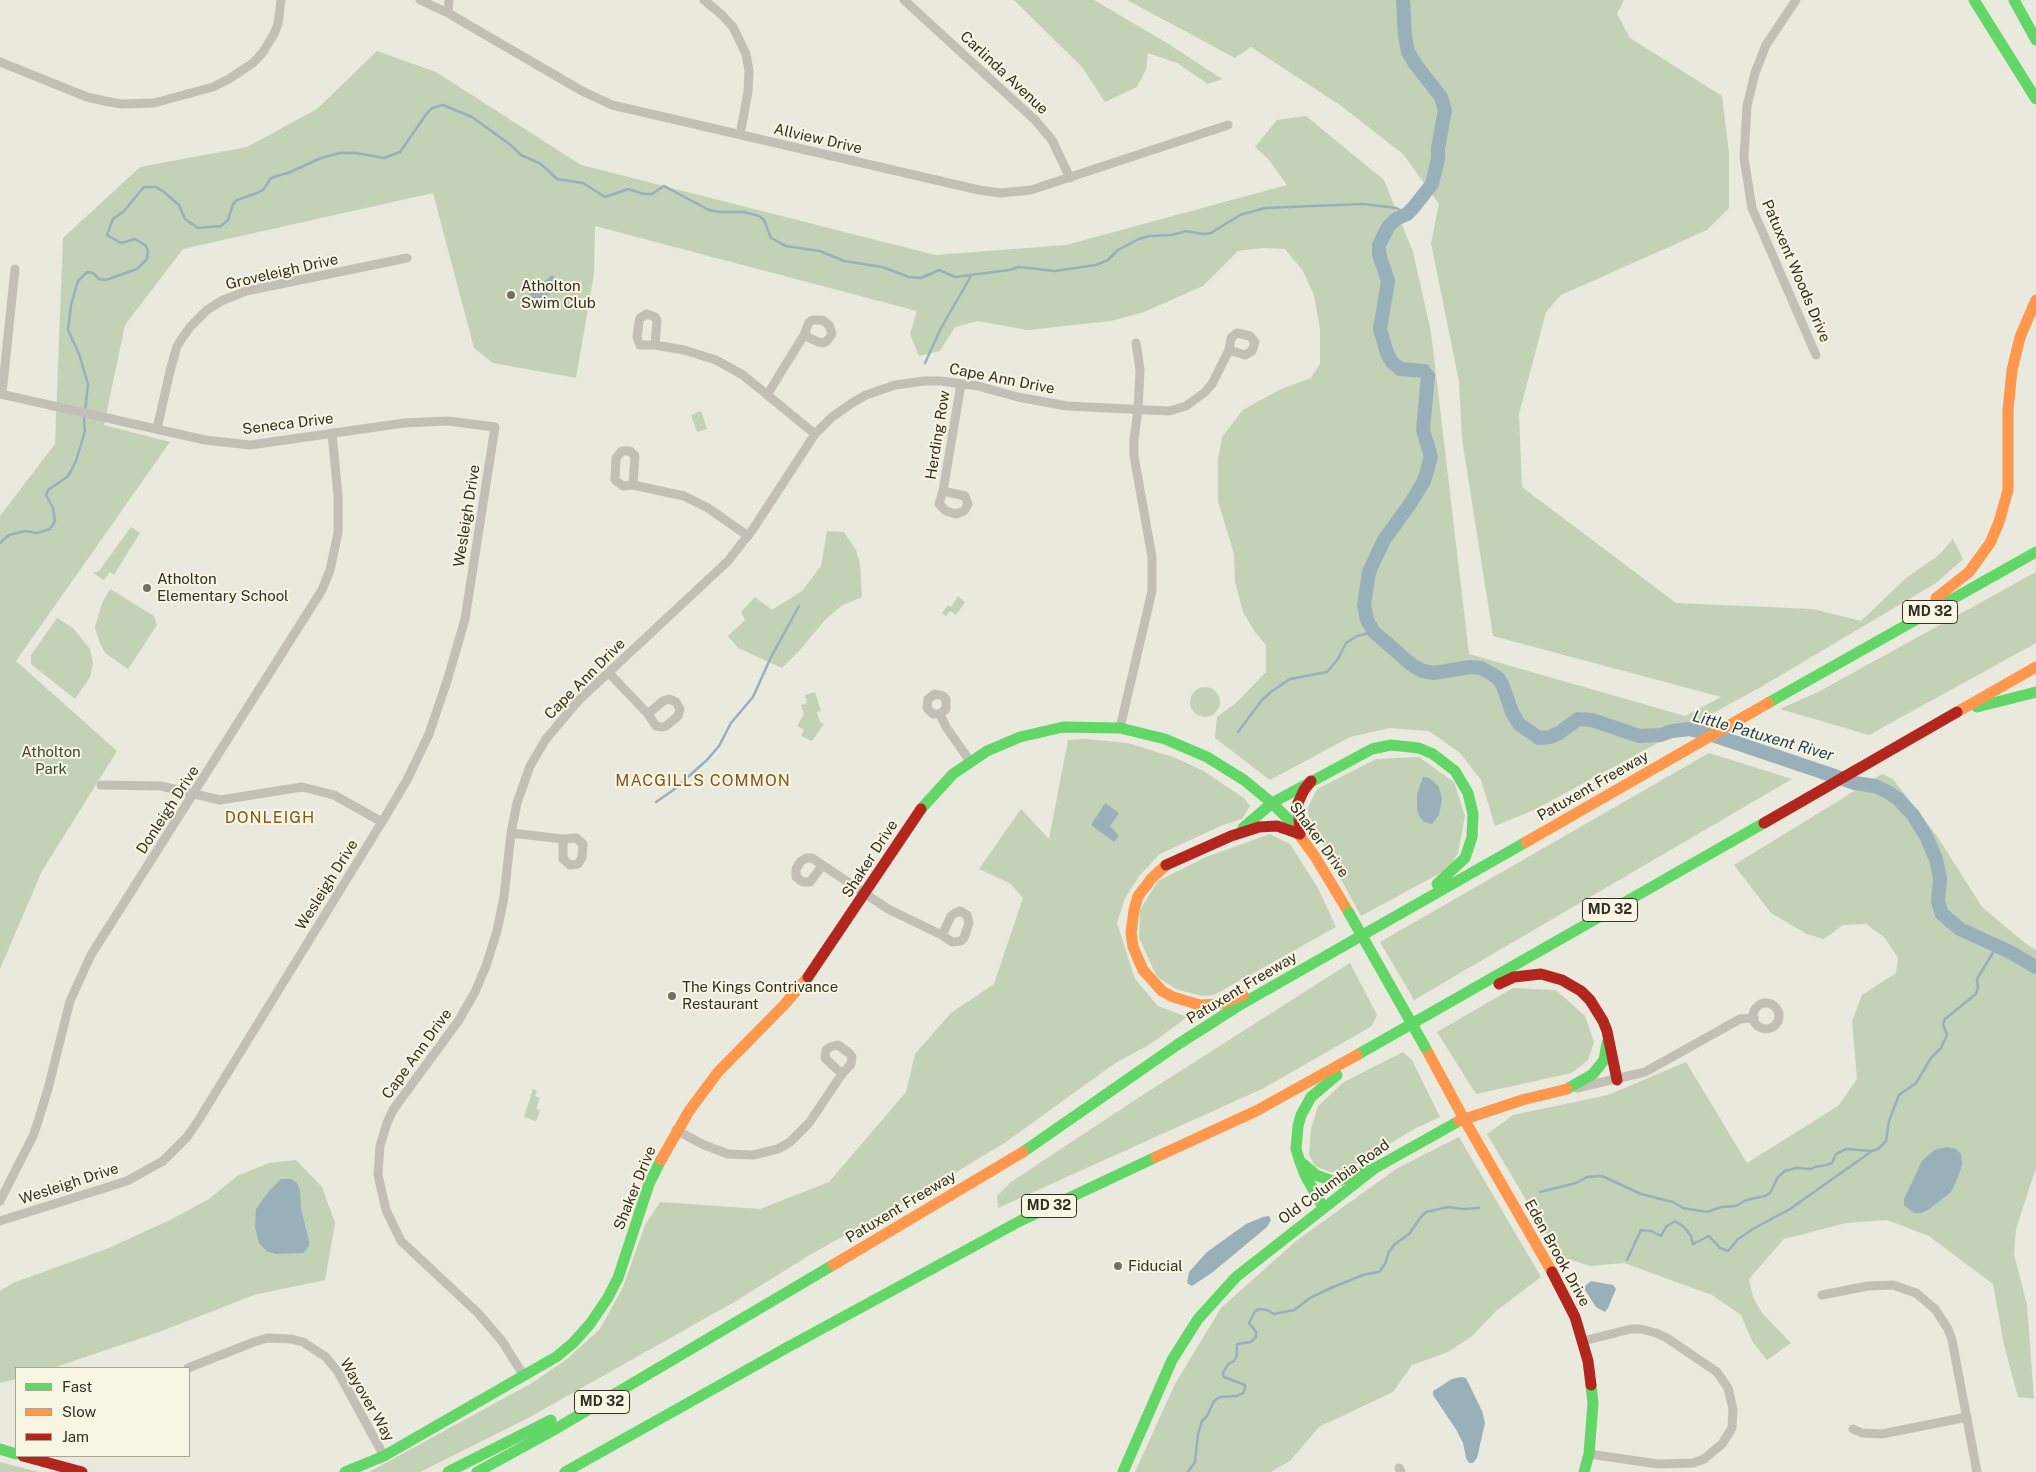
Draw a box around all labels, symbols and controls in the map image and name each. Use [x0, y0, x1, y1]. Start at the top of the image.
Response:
street label: Carlinda Avenue [956, 28, 1052, 118]
street label: Allview Drive [772, 120, 864, 158]
street label: Patuxent Woods Drive [1758, 197, 1834, 345]
street label: Groveleigh Drive [224, 250, 340, 294]
place label: Atholton Swim Club [521, 277, 596, 312]
marker: Atholton Swim Club [505, 289, 517, 301]
street label: Cape Ann Drive [948, 360, 1056, 398]
street label: Herding Row [922, 389, 954, 481]
street label: Seneca Drive [241, 409, 335, 439]
street label: Wesleigh Drive [450, 463, 484, 569]
place label: Atholton Elementary School [157, 570, 289, 605]
marker: Atholton Elementary School [141, 582, 153, 594]
road number: MD 32 [1902, 600, 1958, 624]
street label: Cape Ann Drive [541, 635, 629, 723]
water label: Little Patuxent River [1690, 707, 1836, 765]
park label: Atholton Park [21, 743, 81, 778]
street label: Patuxent Freeway [1534, 747, 1652, 825]
street label: Donleigh Drive [133, 763, 203, 857]
district label: MACGILLS COMMON [613, 771, 793, 791]
street label: Shaker Drive [1286, 799, 1352, 881]
district label: DONLEIGH [224, 808, 316, 828]
street label: Shaker Drive [838, 817, 902, 901]
street label: Wesleigh Drive [292, 836, 362, 934]
road number: MD 32 [1582, 898, 1638, 922]
street label: Patuxent Freeway [1184, 948, 1300, 1028]
place label: The Kings Contrivance Restaurant [682, 978, 838, 1013]
marker: The Kings Contrivance Restaurant [666, 990, 678, 1002]
street label: Cape Ann Drive [378, 1005, 456, 1103]
street label: Old Columbia Road [1275, 1136, 1393, 1228]
street label: Shaker Drive [610, 1143, 660, 1233]
street label: Wesleigh Drive [17, 1159, 121, 1209]
street label: Patuxent Freeway [843, 1167, 959, 1247]
road number: MD 32 [1022, 1194, 1076, 1218]
street label: Eden Brook Drive [1520, 1196, 1594, 1310]
place label: Fiducial [1128, 1257, 1183, 1275]
marker: Fiducial [1112, 1260, 1124, 1272]
street label: Wayover Way [336, 1355, 398, 1445]
legend [15, 1367, 190, 1457]
text: Fast [62, 1378, 92, 1395]
road number: MD 32 [574, 1390, 630, 1414]
text: Slow [62, 1403, 96, 1420]
text: Jam [62, 1428, 89, 1445]

